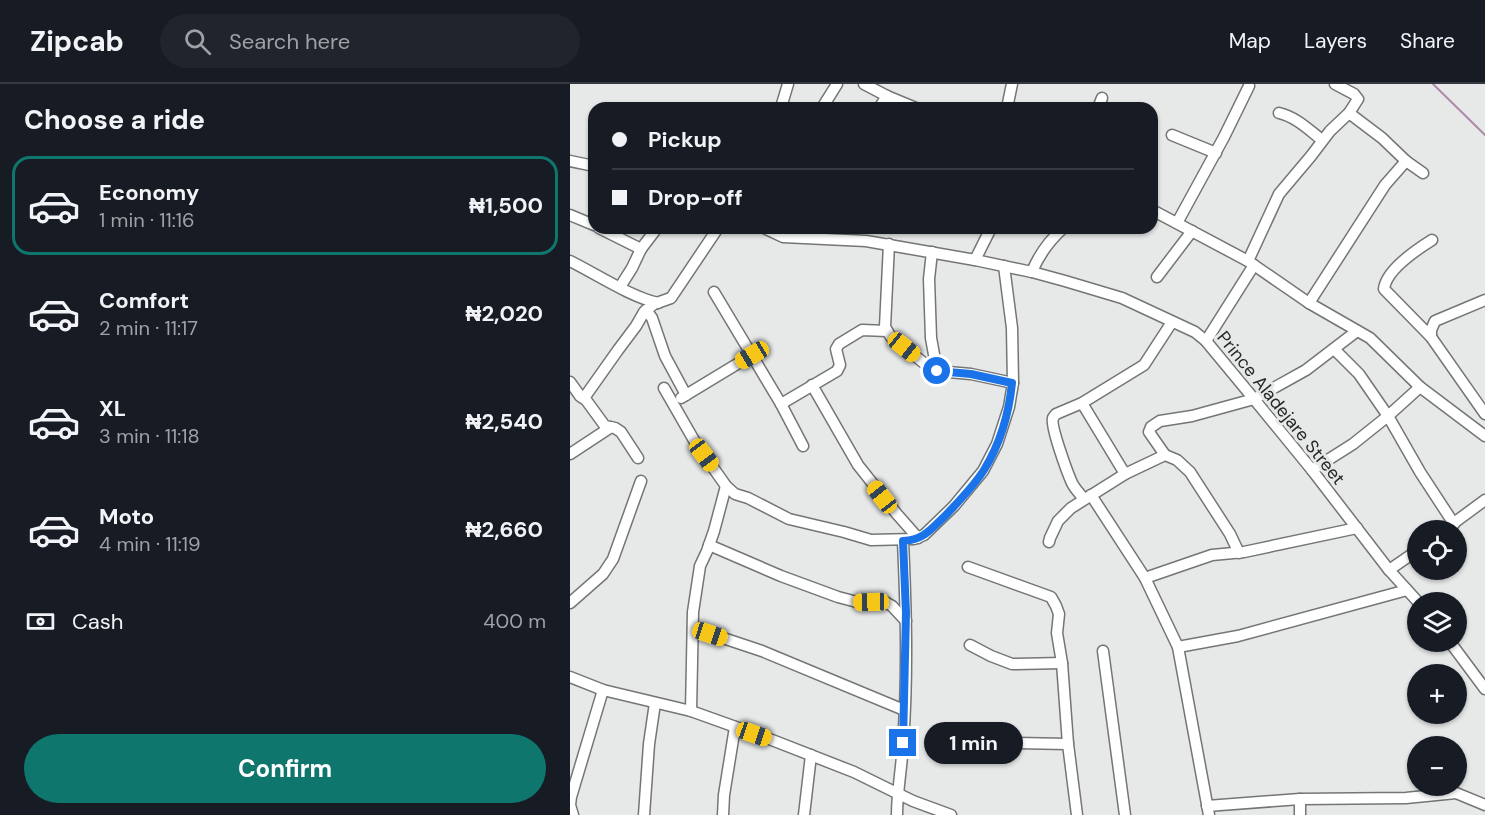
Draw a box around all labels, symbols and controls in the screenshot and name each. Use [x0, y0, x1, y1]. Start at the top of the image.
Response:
search box [160, 14, 580, 68]
text: Zipcab [30, 23, 124, 60]
icon: search [181, 25, 214, 58]
text: Search here [229, 27, 350, 56]
text: Map [1229, 27, 1271, 55]
text: Layers [1304, 27, 1367, 55]
text: Share [1400, 27, 1455, 55]
text: Choose a ride [24, 102, 205, 137]
text: Pickup [648, 125, 722, 154]
text: Economy [99, 178, 199, 207]
icon: car [27, 179, 81, 233]
text: Drop-off [648, 183, 743, 212]
text: ₦1,500 [469, 191, 543, 220]
text: 1 min · 11:16 [99, 207, 195, 233]
text: Comfort [99, 286, 189, 315]
icon: car [27, 287, 81, 341]
text: ₦2,020 [466, 299, 543, 328]
text: 2 min · 11:17 [99, 315, 198, 341]
street label: Prince Aladejare Street [1212, 326, 1350, 490]
car [884, 329, 924, 365]
car [732, 338, 772, 372]
route start [923, 357, 950, 384]
text: XL [99, 394, 126, 423]
icon: car [27, 395, 81, 449]
text: ₦2,540 [466, 407, 543, 436]
text: 3 min · 11:18 [99, 423, 200, 449]
car [686, 435, 722, 475]
car [864, 477, 900, 517]
text: Moto [99, 502, 154, 531]
icon: car [27, 503, 81, 557]
text: ₦2,660 [466, 515, 543, 544]
map controls [1407, 520, 1467, 796]
button: locate [1407, 520, 1467, 580]
text: 4 min · 11:19 [99, 531, 200, 557]
button: layers [1407, 592, 1467, 652]
car [853, 593, 889, 611]
icon: cash [24, 605, 57, 638]
text: Cash [72, 607, 123, 636]
text: 400 m [483, 608, 546, 634]
car [690, 620, 730, 648]
button: + [1407, 664, 1467, 724]
car [734, 720, 774, 748]
callout: 1 min [924, 722, 1023, 764]
route end [889, 729, 916, 756]
text: 1 min [949, 730, 998, 756]
button: Confirm [24, 734, 546, 803]
button: − [1407, 736, 1467, 796]

